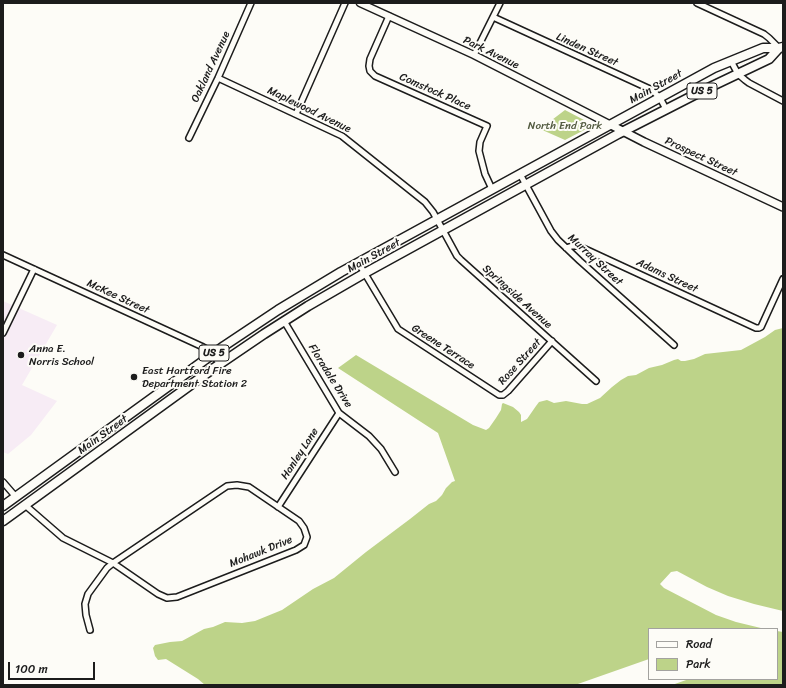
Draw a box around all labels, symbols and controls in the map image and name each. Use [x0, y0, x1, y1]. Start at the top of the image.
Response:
street label: Oakland Avenue [189, 29, 233, 105]
street label: Linden Street [554, 30, 620, 70]
street label: Park Avenue [461, 34, 521, 72]
street label: Main Street [627, 67, 685, 107]
street label: Comstock Place [397, 70, 473, 114]
road number: US 5 [687, 83, 717, 99]
street label: Maplewood Avenue [265, 84, 353, 136]
park label: North End Park [528, 119, 602, 133]
street label: Prospect Street [663, 134, 739, 180]
street label: Murray Street [565, 231, 625, 289]
street label: Main Street [345, 236, 403, 276]
street label: Adams Street [634, 256, 700, 296]
street label: Springside Avenue [480, 262, 554, 332]
street label: McKee Street [85, 277, 151, 317]
street label: Greene Terrace [409, 322, 477, 372]
street label: Rose Street [496, 336, 544, 388]
place label: Anna E. Norris School [29, 342, 94, 368]
street label: Floradale Drive [305, 342, 355, 410]
road number: US 5 [199, 345, 229, 361]
marker: Anna E. Norris School [16, 350, 26, 360]
place label: East Hartford Fire Department Station 2 [142, 364, 247, 390]
marker: East Hartford Fire Department Station 2 [129, 372, 139, 382]
street label: Main Street [76, 413, 130, 457]
street label: Hanley Lane [278, 426, 322, 482]
street label: Mohawk Drive [227, 533, 295, 571]
legend [648, 628, 778, 680]
text: Road [686, 633, 712, 655]
text: Park [686, 653, 711, 675]
scale bar [10, 654, 97, 680]
text: 100 m [15, 658, 48, 680]

